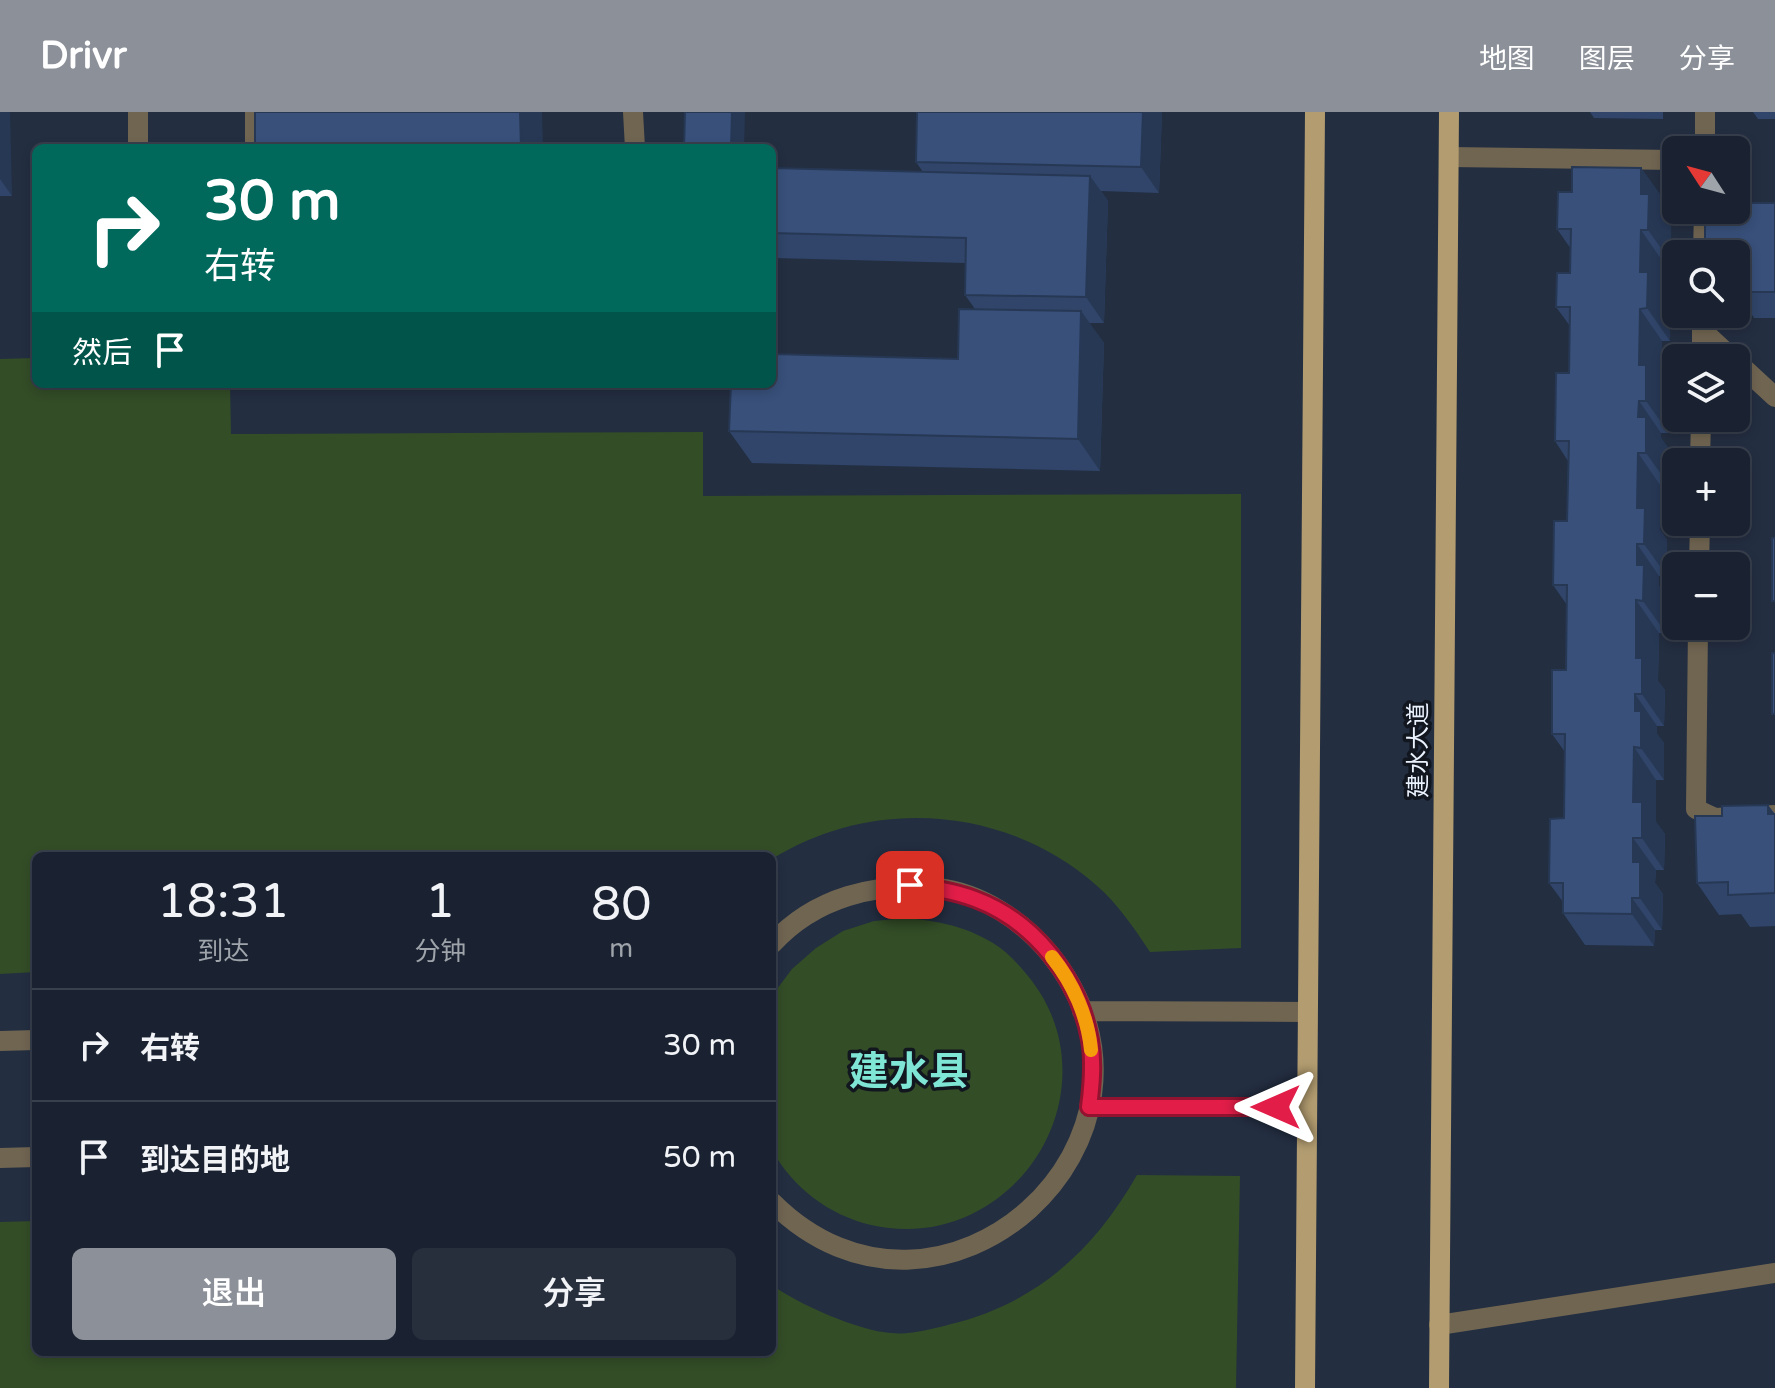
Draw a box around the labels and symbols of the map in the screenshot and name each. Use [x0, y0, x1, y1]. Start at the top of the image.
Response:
north arrow [1662, 136, 1750, 224]
street label: 建水大道 [1404, 702, 1433, 798]
pin [876, 851, 944, 919]
district label: 建水县 [849, 1048, 969, 1096]
position arrow [1234, 1065, 1318, 1149]

